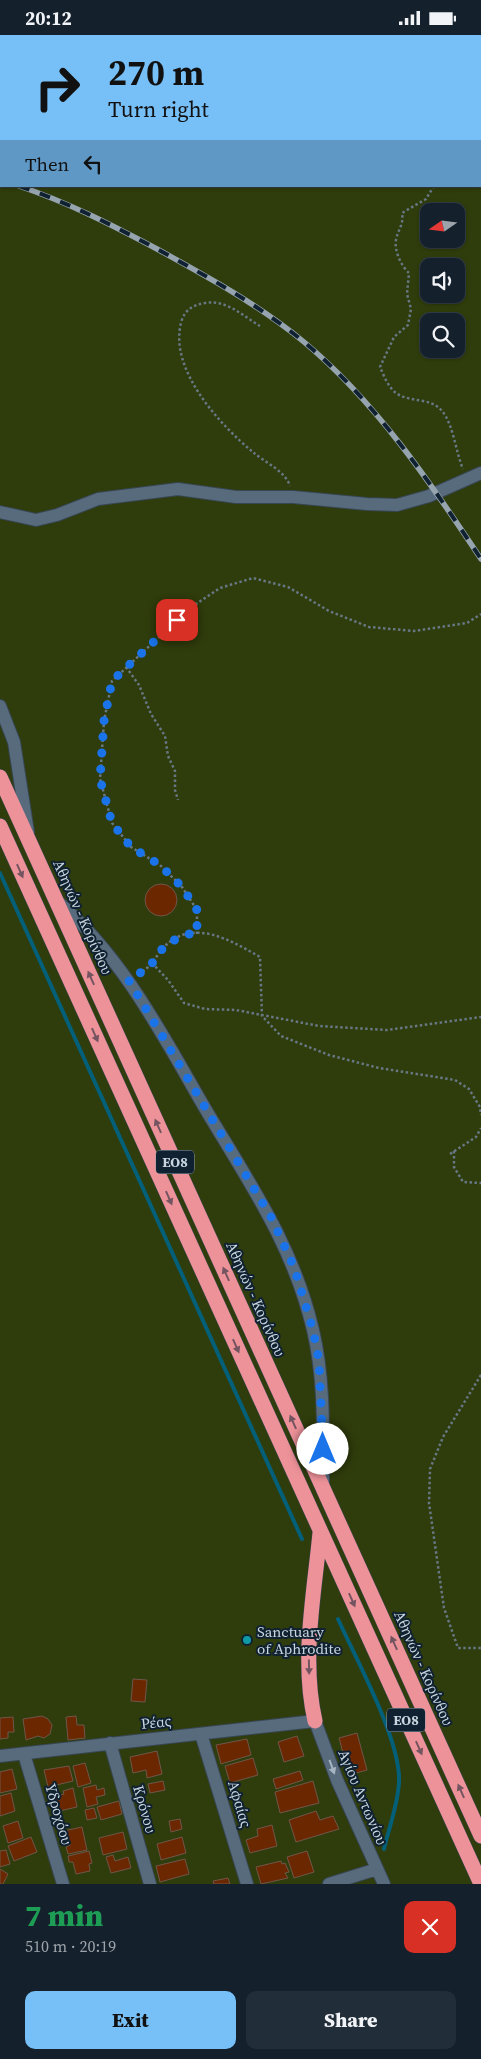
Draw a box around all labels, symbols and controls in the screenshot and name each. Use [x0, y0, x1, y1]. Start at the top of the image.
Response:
text: 20:12 [25, 5, 72, 31]
text: 270 m [108, 49, 204, 97]
icon: right [25, 55, 90, 120]
text: Turn right [108, 94, 209, 124]
icon: left [79, 150, 107, 178]
text: Then [25, 151, 69, 177]
north arrow [420, 203, 465, 247]
map controls [420, 203, 465, 358]
button: sound [420, 258, 465, 303]
button: search [420, 313, 465, 358]
pin [156, 599, 198, 641]
icon: arrive [163, 606, 191, 634]
street label: Αθηνών - Κορίνθου [48, 856, 118, 978]
one-way arrow [17, 864, 25, 878]
one-way arrow [87, 971, 95, 985]
one-way arrow [90, 1027, 99, 1042]
one-way arrow [154, 1119, 162, 1133]
road number: ΕΟ8 [156, 1151, 194, 1173]
one-way arrow [165, 1191, 173, 1205]
street label: Αθηνών - Κορίνθου [221, 1238, 291, 1360]
one-way arrow [221, 1267, 229, 1281]
one-way arrow [233, 1339, 241, 1353]
one-way arrow [289, 1415, 297, 1429]
position arrow [296, 1422, 348, 1474]
one-way arrow [348, 1593, 356, 1607]
street label: Αθηνών - Κορίνθου [389, 1607, 459, 1729]
place label: Sanctuary of Aphrodite [257, 1621, 341, 1659]
marker: Sanctuary of Aphrodite [241, 1634, 253, 1646]
one-way arrow [389, 1636, 398, 1651]
one-way arrow [305, 1660, 313, 1676]
road number: ΕΟ8 [387, 1709, 425, 1731]
street label: Ρέας [140, 1710, 172, 1734]
one-way arrow [416, 1741, 424, 1755]
street label: Αγίου Αντωνίου [333, 1746, 393, 1848]
one-way arrow [328, 1760, 336, 1775]
street label: Αφαίας [223, 1778, 257, 1830]
street label: Υδροχόου [40, 1781, 78, 1847]
street label: Κρόνου [128, 1783, 162, 1836]
one-way arrow [456, 1784, 464, 1798]
text: 7 min [25, 1895, 103, 1936]
button: close [404, 1901, 456, 1953]
text: 510 m · 20:19 [25, 1935, 116, 1957]
button: Exit [25, 1991, 236, 2049]
button: Share [246, 1991, 456, 2049]

